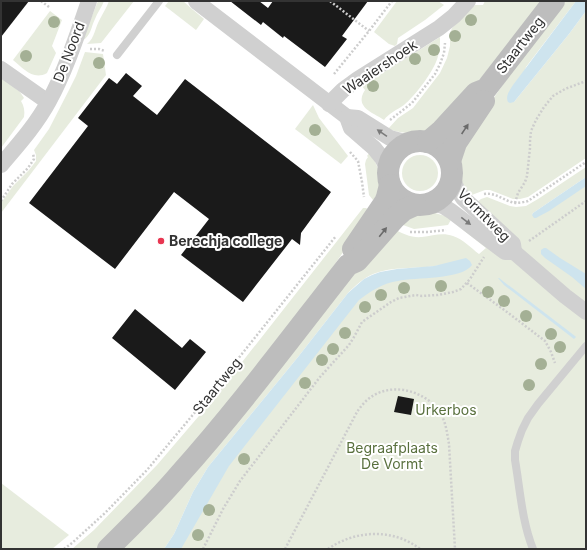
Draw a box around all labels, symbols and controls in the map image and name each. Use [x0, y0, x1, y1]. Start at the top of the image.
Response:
street label: Staartweg [492, 13, 547, 77]
street label: De Noord [49, 19, 88, 84]
street label: Waaiershoek [340, 35, 420, 98]
one-way arrow [461, 124, 469, 134]
one-way arrow [377, 129, 387, 137]
street label: Vormtweg [454, 185, 514, 245]
one-way arrow [461, 217, 472, 226]
one-way arrow [378, 226, 387, 237]
place label: Berechja college [169, 232, 282, 249]
marker: Berechja college [156, 236, 166, 246]
street label: Staartweg [189, 354, 244, 417]
park label: Urkerbos [415, 401, 477, 418]
park label: Begraafplaats De Vormt [346, 439, 438, 472]

